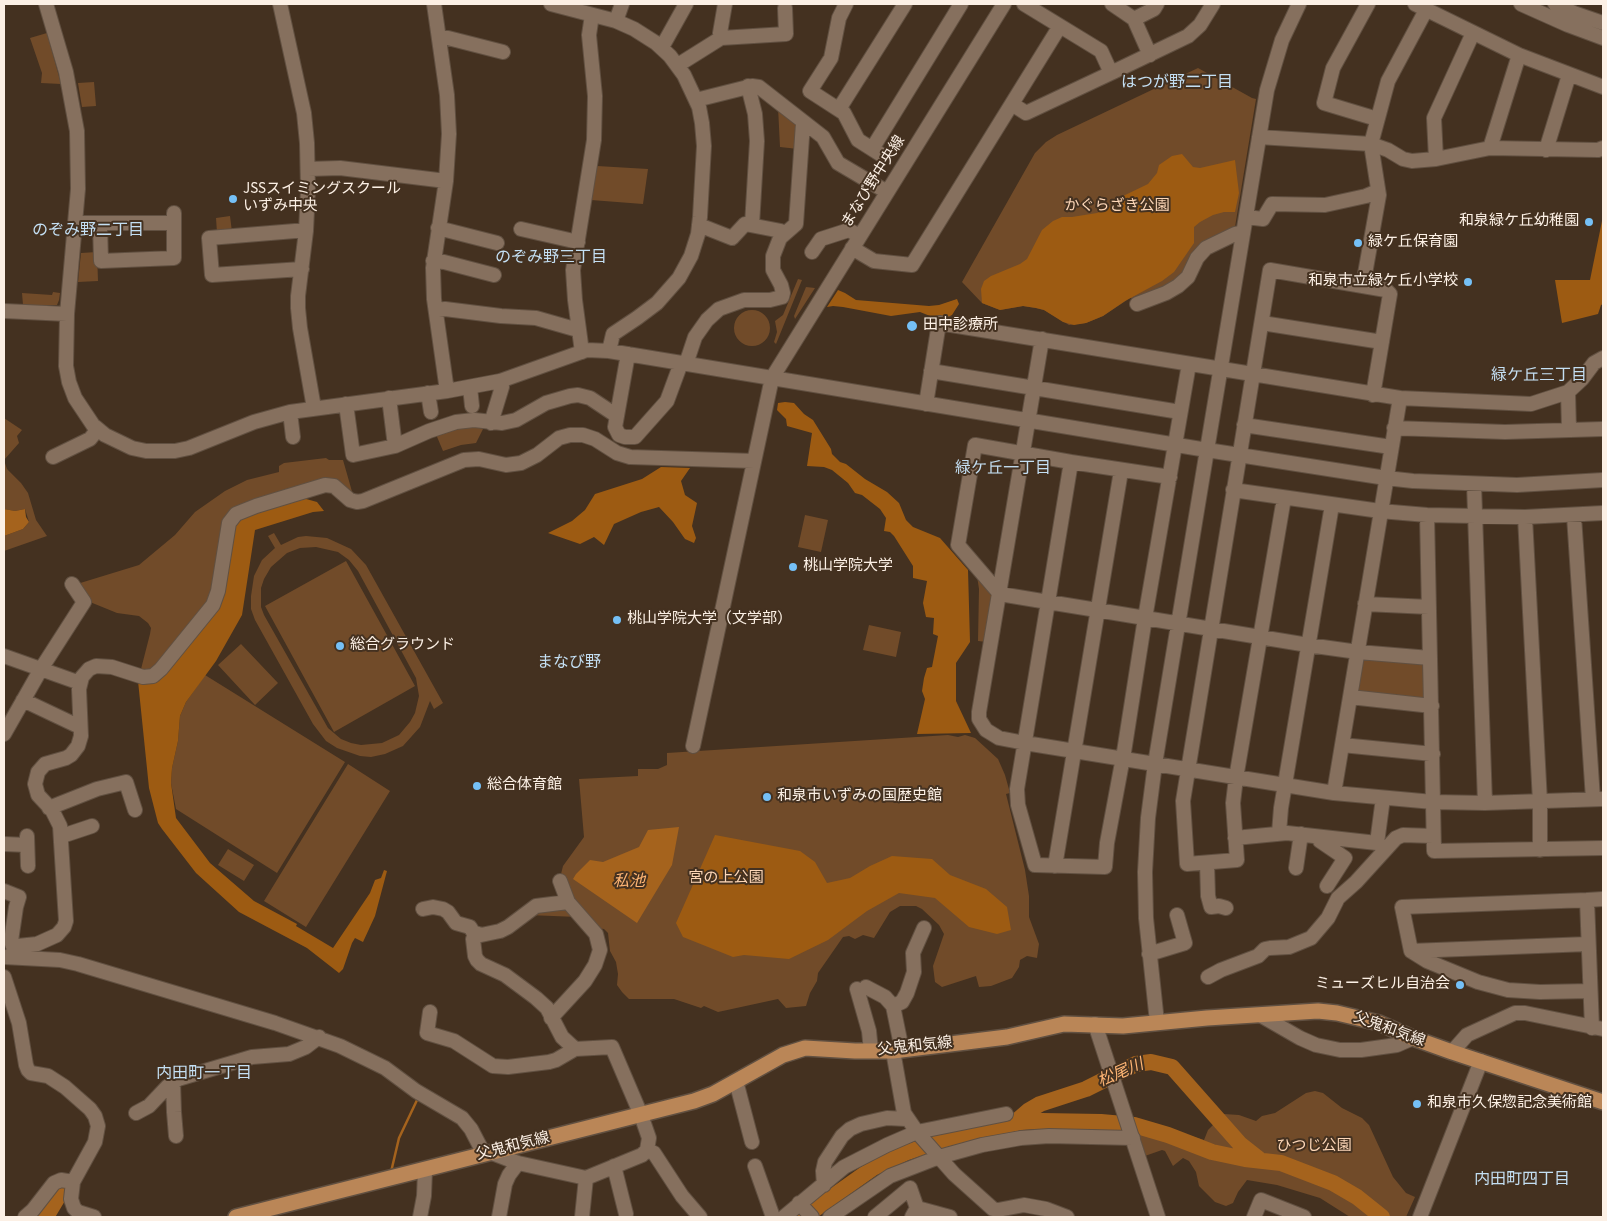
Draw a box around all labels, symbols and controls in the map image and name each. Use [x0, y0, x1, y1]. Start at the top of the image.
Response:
district label: はつが野二丁目 [1121, 73, 1233, 93]
street label: まなび野中央線 [839, 133, 909, 231]
place label: JSSスイミングスクール いずみ中央 [243, 181, 401, 216]
marker: JSSスイミングスクール いずみ中央 [227, 193, 239, 205]
park label: かぐらざき公園 [1065, 198, 1169, 216]
place label: 和泉緑ケ丘幼稚園 [1459, 213, 1579, 231]
marker: 和泉緑ケ丘幼稚園 [1583, 216, 1595, 228]
district label: のぞみ野二丁目 [32, 221, 144, 241]
place label: 緑ケ丘保育園 [1368, 234, 1458, 252]
marker: 緑ケ丘保育園 [1352, 237, 1364, 249]
district label: のぞみ野三丁目 [495, 248, 607, 268]
place label: 和泉市立緑ケ丘小学校 [1308, 273, 1458, 291]
marker: 和泉市立緑ケ丘小学校 [1462, 276, 1474, 288]
place label: 田中診療所 [923, 317, 998, 335]
marker: 田中診療所 [905, 319, 919, 333]
district label: 緑ケ丘三丁目 [1491, 366, 1587, 386]
district label: 緑ケ丘一丁目 [955, 459, 1051, 479]
place label: 桃山学院大学 [803, 558, 893, 576]
marker: 桃山学院大学 [787, 561, 799, 573]
place label: 桃山学院大学（文学部） [627, 611, 792, 629]
marker: 桃山学院大学（文学部） [611, 614, 623, 626]
place label: 総合グラウンド [350, 637, 455, 655]
marker: 総合グラウンド [334, 640, 346, 652]
district label: まなび野 [537, 653, 601, 673]
place label: 総合体育館 [487, 777, 562, 795]
marker: 総合体育館 [471, 780, 483, 792]
place label: 和泉市いずみの国歴史館 [777, 788, 942, 806]
marker: 和泉市いずみの国歴史館 [761, 791, 773, 803]
park label: 宮の上公園 [689, 870, 763, 888]
water label: 私池 [613, 872, 645, 892]
place label: ミューズヒル自治会 [1315, 976, 1450, 994]
marker: ミューズヒル自治会 [1454, 979, 1466, 991]
street label: 父鬼和気線 [1351, 1009, 1427, 1051]
street label: 父鬼和気線 [877, 1034, 953, 1060]
water label: 松尾川 [1095, 1056, 1147, 1092]
district label: 内田町一丁目 [156, 1064, 252, 1084]
place label: 和泉市久保惣記念美術館 [1427, 1095, 1592, 1113]
marker: 和泉市久保惣記念美術館 [1411, 1098, 1423, 1110]
street label: 父鬼和気線 [474, 1129, 552, 1165]
park label: ひつじ公園 [1277, 1138, 1351, 1156]
district label: 内田町四丁目 [1474, 1170, 1570, 1190]

